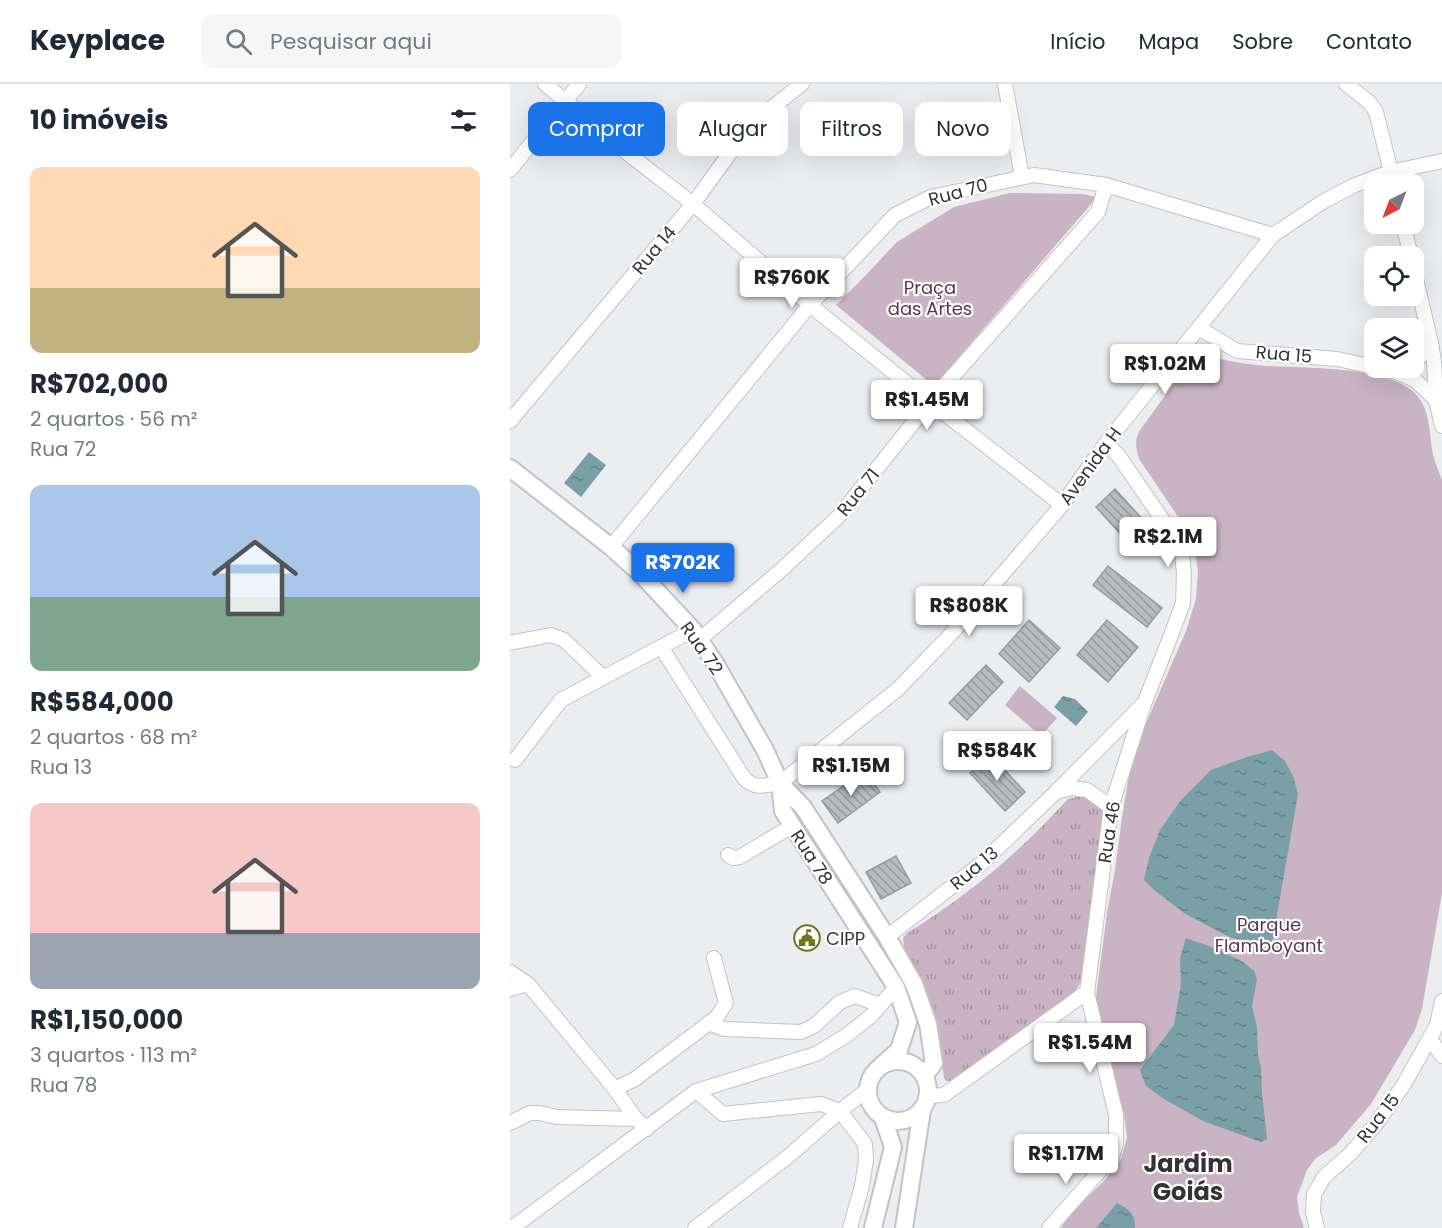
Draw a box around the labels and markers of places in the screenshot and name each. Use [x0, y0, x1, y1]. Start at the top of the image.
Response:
pin: R$760K [743, 258, 841, 309]
pin: R$1.02M [1110, 344, 1220, 395]
pin: R$1.45M [872, 380, 982, 431]
pin: R$2.1M [1119, 517, 1217, 568]
pin: R$702K [634, 543, 732, 594]
pin: R$808K [920, 586, 1018, 637]
pin: R$584K [948, 731, 1046, 782]
pin: R$1.15M [796, 746, 906, 797]
public building icon: CIPP [792, 923, 822, 953]
place label: CIPP [826, 926, 865, 951]
pin: R$1.54M [1035, 1023, 1145, 1074]
pin: R$1.17M [1011, 1134, 1121, 1185]

